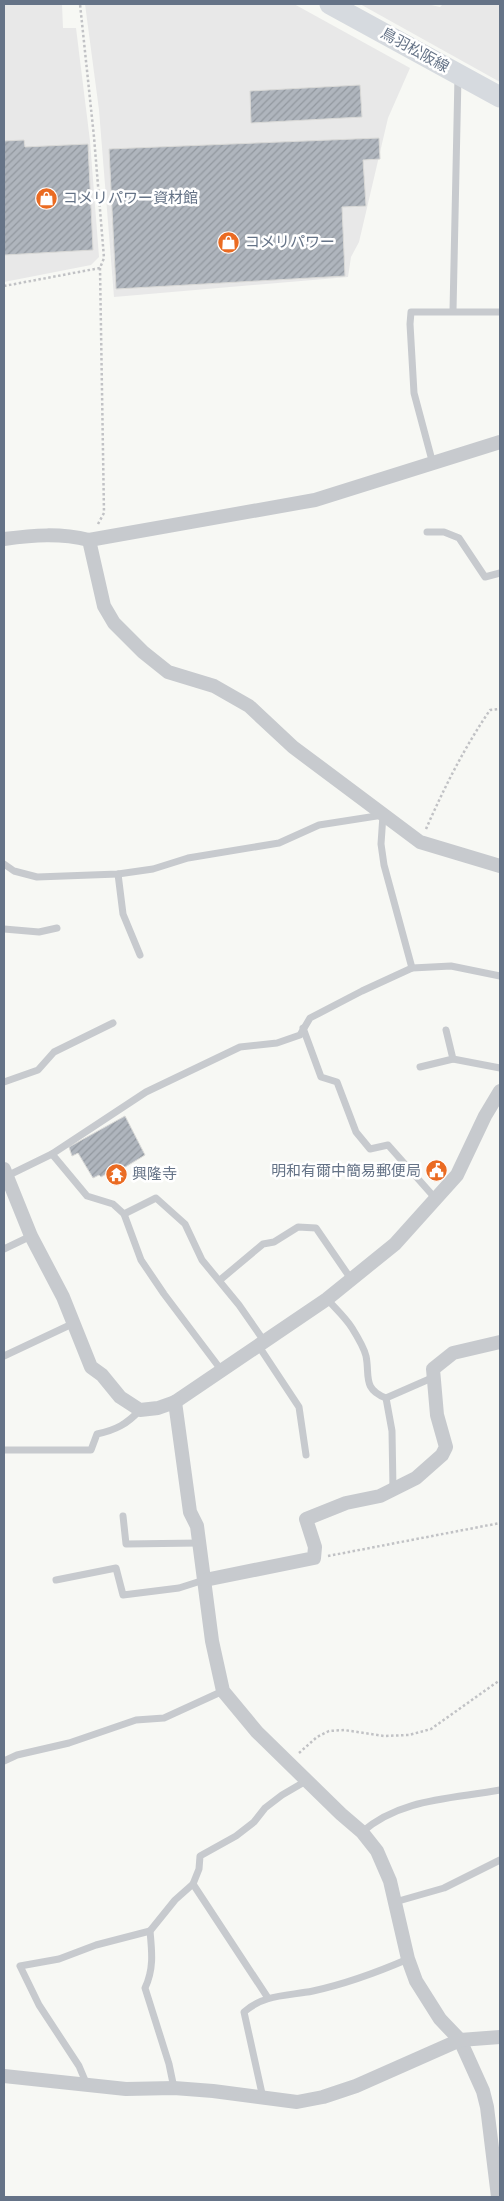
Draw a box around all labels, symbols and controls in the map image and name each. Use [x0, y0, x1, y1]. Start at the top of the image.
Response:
street label: 鳥羽松阪線 [378, 24, 452, 76]
shop icon: コメリパワー資材館 [35, 186, 59, 210]
place label: コメリパワー資材館 [63, 189, 198, 207]
shop icon: コメリパワー [217, 230, 241, 254]
place label: コメリパワー [245, 233, 335, 251]
public building icon: 明和有爾中簡易郵便局 [425, 1159, 449, 1183]
temple icon: 興隆寺 [104, 1162, 128, 1186]
place label: 明和有爾中簡易郵便局 [271, 1162, 421, 1180]
place label: 興隆寺 [132, 1165, 177, 1183]

